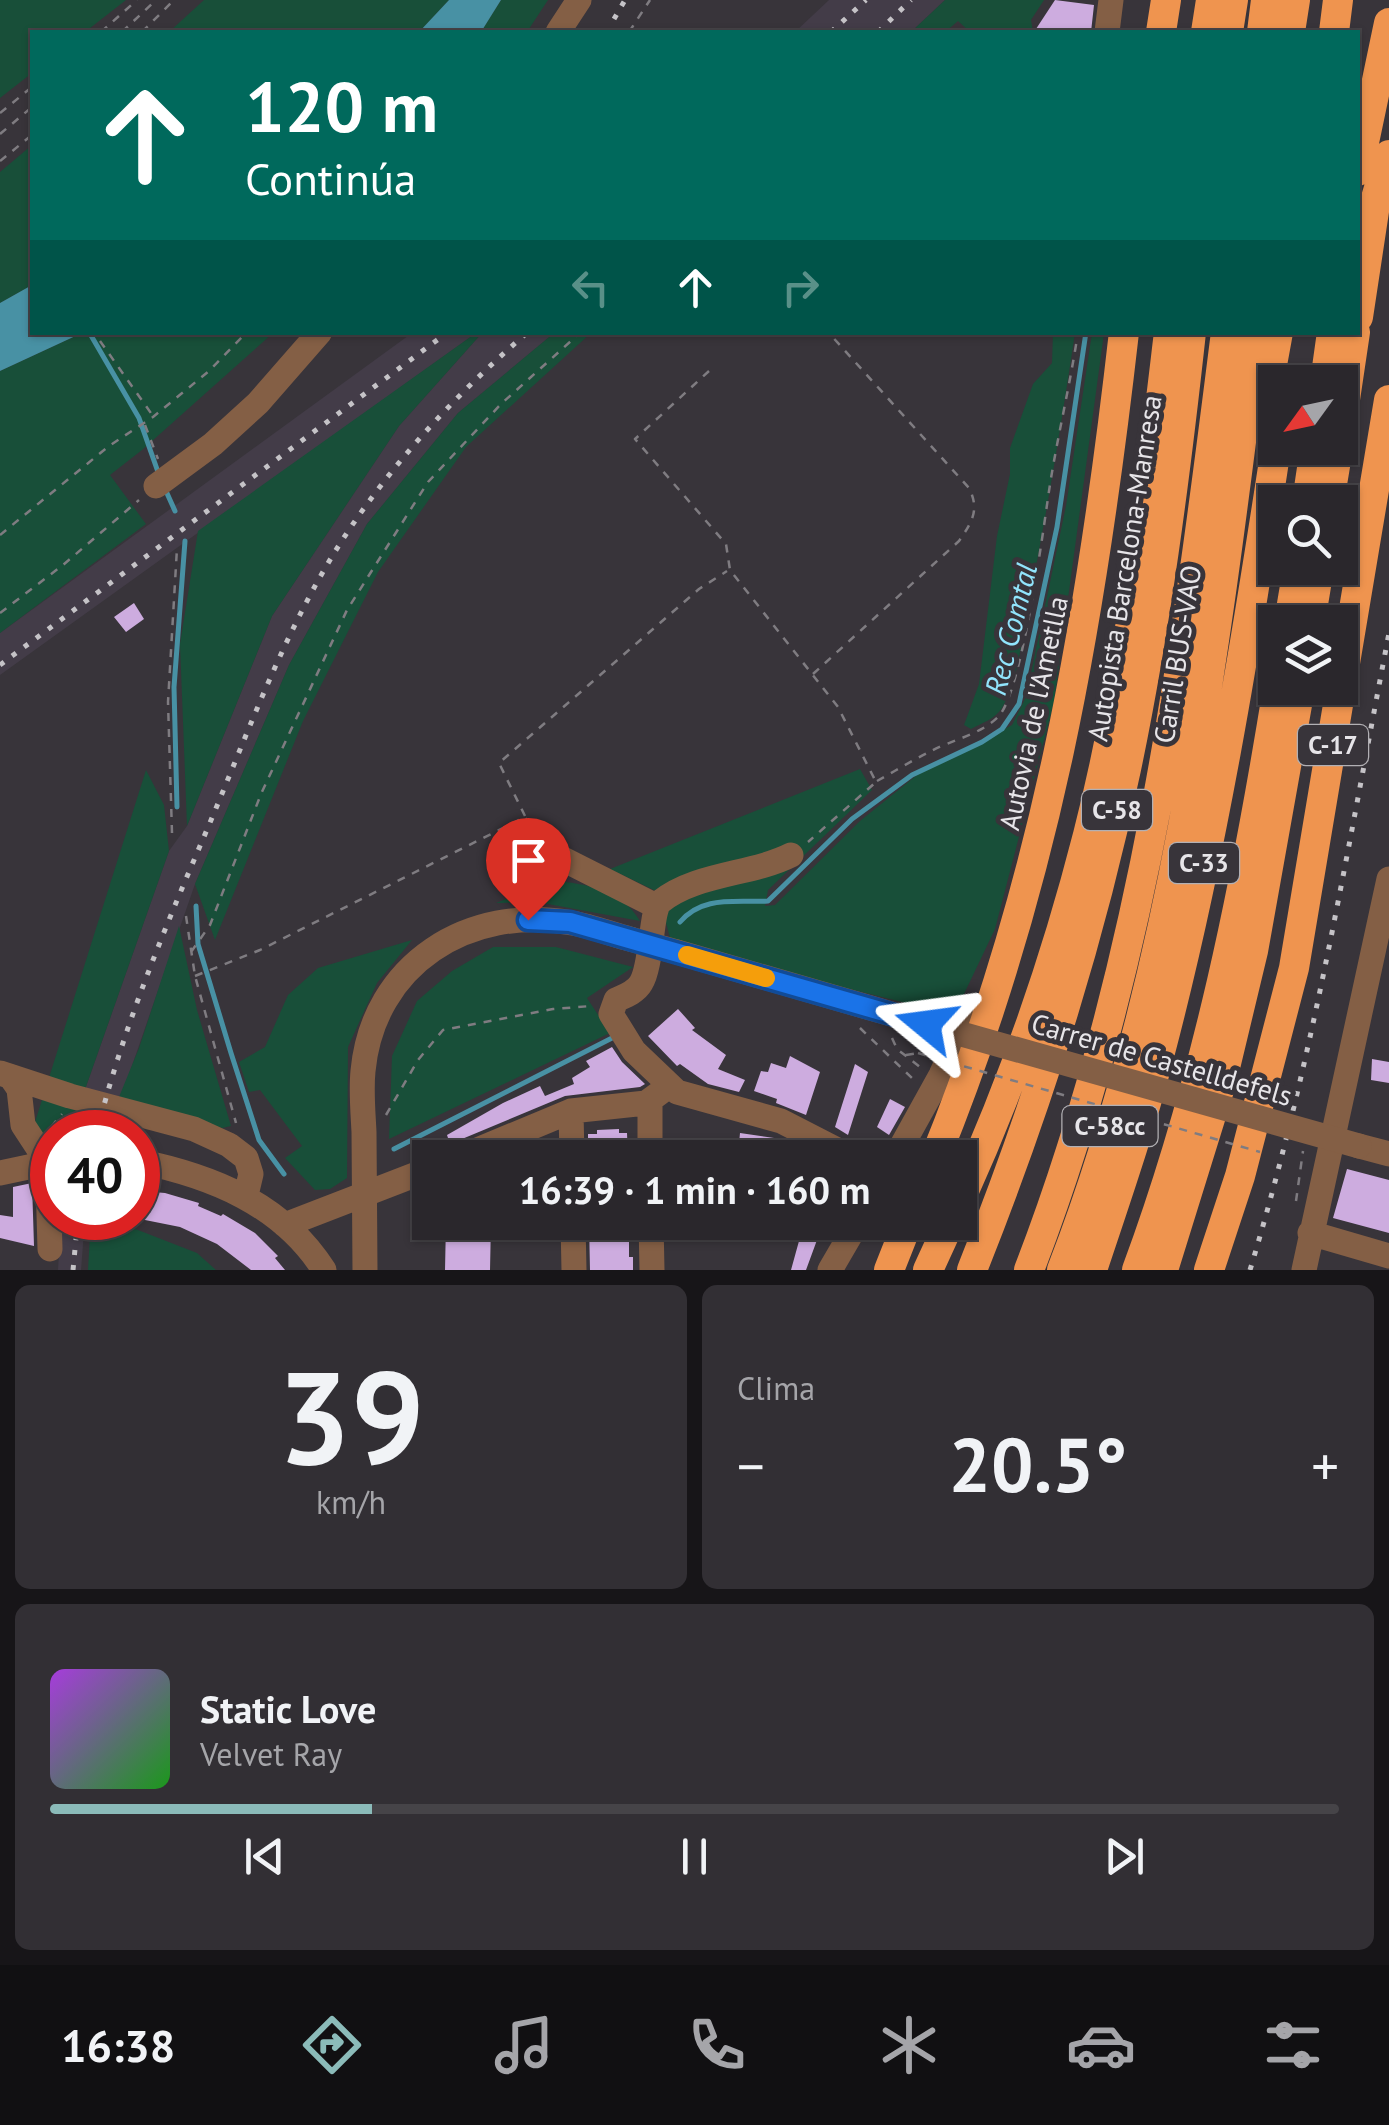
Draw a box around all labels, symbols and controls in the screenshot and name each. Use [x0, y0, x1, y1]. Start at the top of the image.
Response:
text: 120 m [245, 61, 438, 151]
icon: ahead [80, 70, 210, 200]
text: Continúa [245, 149, 416, 207]
icon: left [563, 260, 618, 315]
icon: ahead [668, 260, 723, 315]
icon: right [773, 260, 828, 315]
north arrow [1258, 365, 1358, 465]
map controls [1258, 365, 1358, 705]
street label: Autopista Barcelona-Manresa [1078, 392, 1170, 744]
button: search [1258, 485, 1358, 585]
water label: Rec Comtal [975, 559, 1045, 699]
street label: Carril BUS-VAO [1145, 562, 1209, 746]
street label: Autovia de l'Ametlla [990, 593, 1076, 833]
button: layers [1258, 605, 1358, 705]
road number: C-17 [1298, 725, 1368, 765]
road number: C-58 [1082, 790, 1152, 830]
pin [486, 818, 571, 921]
icon: arrive [501, 833, 556, 888]
road number: C-33 [1169, 843, 1239, 883]
position arrow [874, 972, 978, 1076]
street label: Carrer de Castelldefels [1027, 1004, 1297, 1114]
road number: C-58cc [1062, 1106, 1158, 1146]
speed limit sign: 40 [30, 1110, 160, 1240]
text: 16:39 · 1 min · 160 m [519, 1165, 870, 1214]
text: 39 [277, 1332, 425, 1500]
text: Clima [737, 1367, 815, 1409]
text: 20.5° [949, 1416, 1127, 1513]
text: − [737, 1430, 765, 1501]
text: + [1311, 1430, 1339, 1501]
text: km/h [316, 1481, 386, 1523]
text: Static Love [200, 1684, 376, 1733]
text: Velvet Ray [200, 1733, 342, 1775]
icon: previous [237, 1829, 292, 1884]
icon: pause [667, 1829, 722, 1884]
icon: next [1097, 1829, 1152, 1884]
icon: directions [297, 2010, 367, 2080]
icon: music [489, 2010, 559, 2080]
icon: phone [682, 2010, 752, 2080]
icon: climate [874, 2010, 944, 2080]
icon: car [1066, 2010, 1136, 2080]
icon: filters [1258, 2010, 1328, 2080]
text: 16:38 [61, 2016, 175, 2074]

